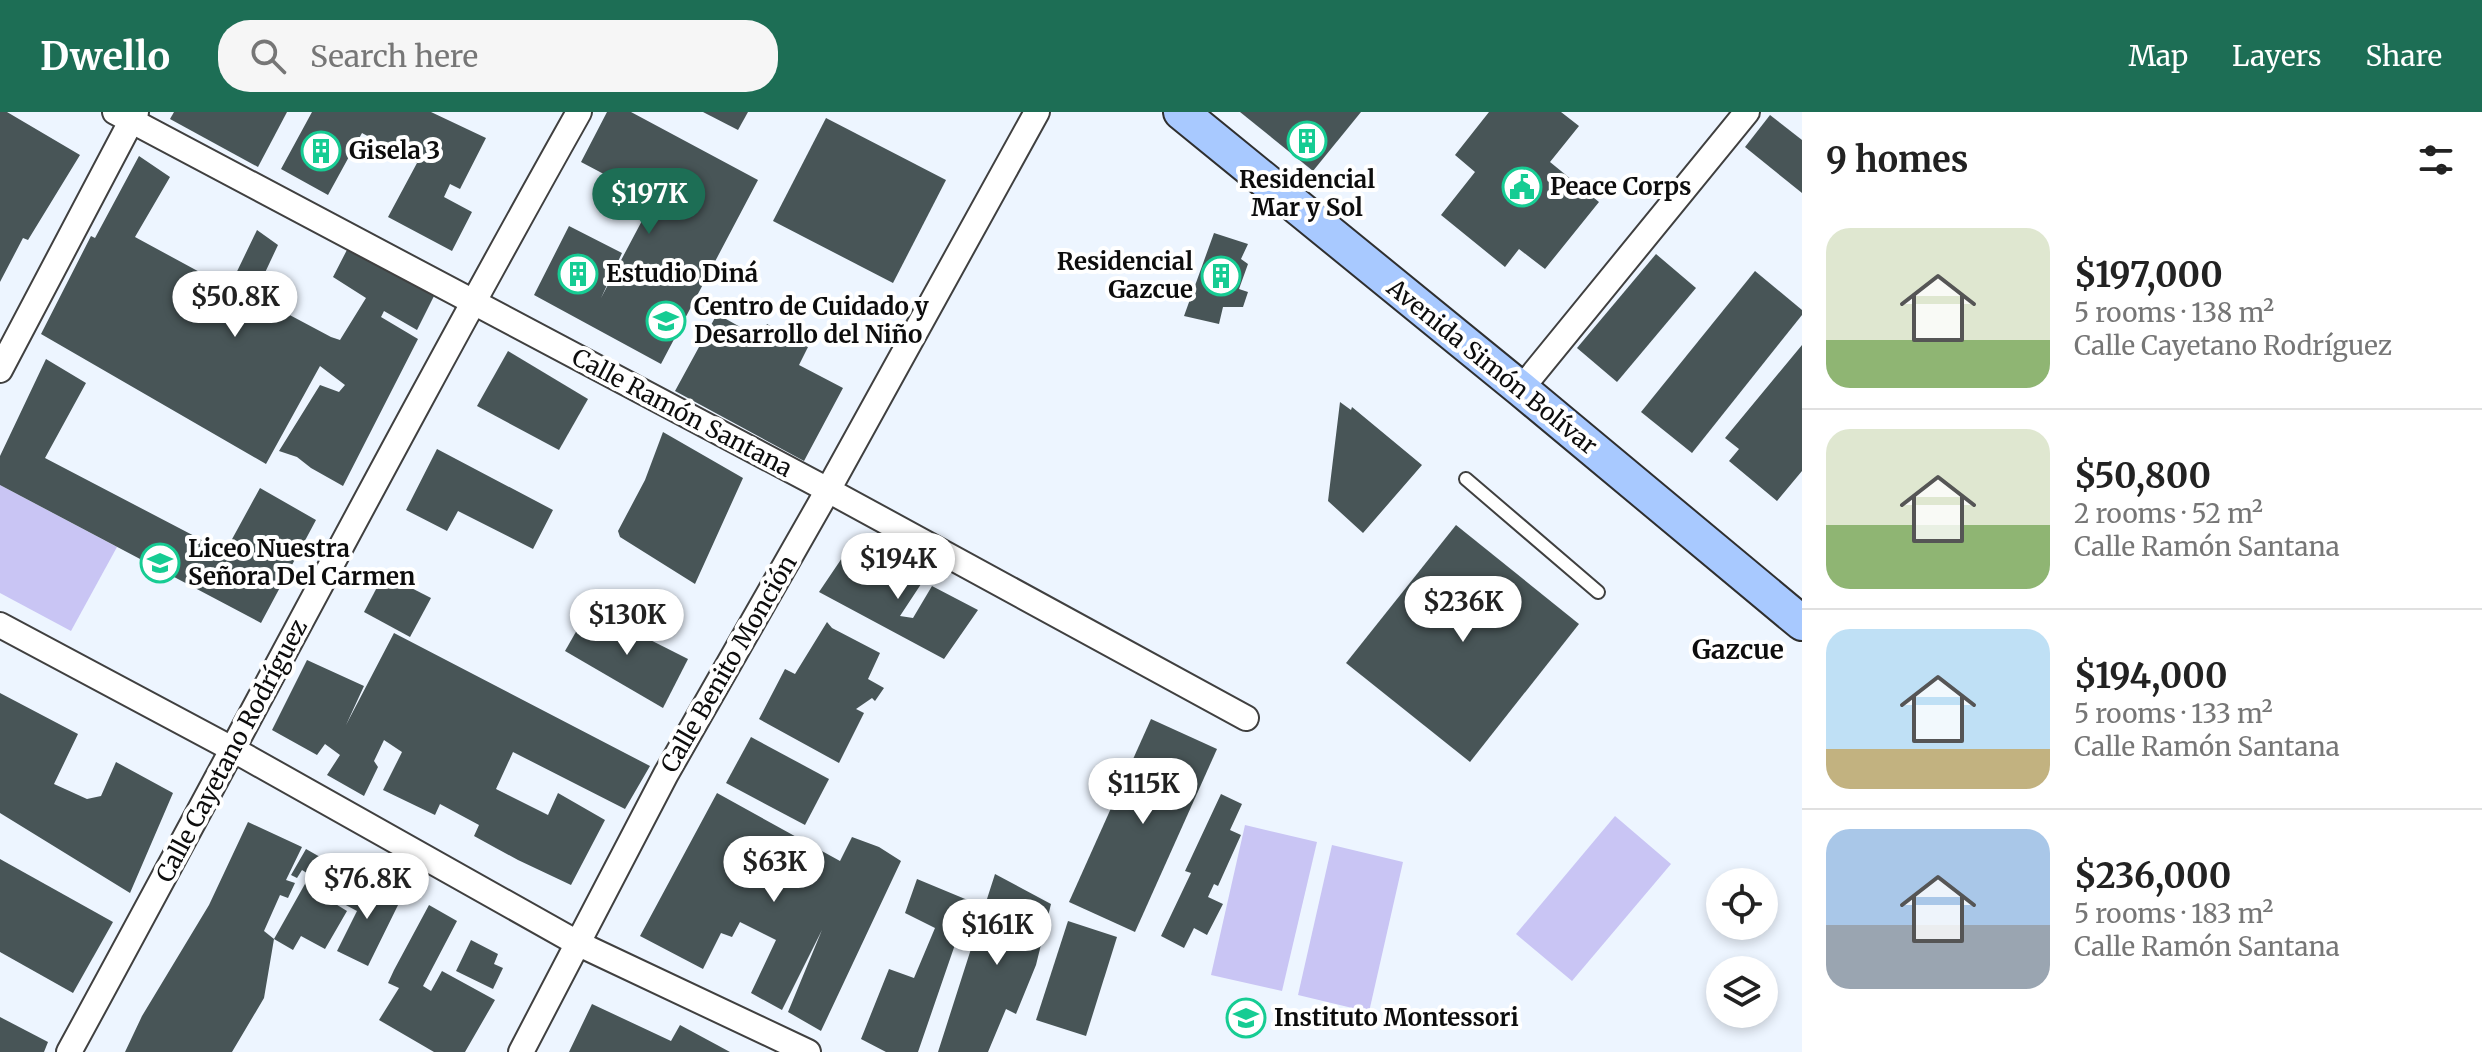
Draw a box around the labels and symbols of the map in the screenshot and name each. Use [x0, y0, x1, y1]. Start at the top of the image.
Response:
building icon: Residencial Mar y Sol [1286, 120, 1328, 162]
building icon: Gisela 3 [300, 130, 342, 172]
place label: Gisela 3 [349, 135, 440, 166]
place label: Residencial Mar y Sol [1239, 164, 1375, 223]
public building icon: Peace Corps [1501, 166, 1543, 208]
pin: $197K [593, 168, 705, 236]
place label: Peace Corps [1550, 171, 1691, 202]
place label: Residencial Gazcue [1057, 246, 1193, 305]
building icon: Estudio Diná [557, 253, 599, 295]
building icon: Residencial Gazcue [1200, 255, 1242, 297]
place label: Estudio Diná [606, 258, 758, 289]
pin: $50.8K [170, 271, 300, 339]
street label: Avenida Simón Bolívar [1380, 272, 1604, 461]
place label: Centro de Cuidado y Desarrollo del Niño [694, 291, 930, 350]
school or university icon: Centro de Cuidado y Desarrollo del Niño [645, 300, 687, 342]
street label: Calle Ramón Santana [567, 341, 798, 484]
place label: Liceo Nuestra Señora Del Carmen [188, 533, 415, 592]
pin: $194K [842, 533, 954, 601]
school or university icon: Liceo Nuestra Señora Del Carmen [139, 542, 181, 584]
street label: Calle Benito Monción [654, 549, 804, 778]
pin: $236K [1407, 576, 1519, 644]
pin: $130K [571, 589, 683, 657]
street label: Calle Cayetano Rodríguez [149, 614, 314, 888]
district label: Gazcue [1692, 633, 1784, 666]
pin: $115K [1087, 758, 1199, 826]
pin: $63K [727, 836, 821, 904]
pin: $76.8K [302, 853, 432, 921]
pin: $161K [941, 899, 1053, 967]
school or university icon: Instituto Montessori [1225, 997, 1267, 1039]
place label: Instituto Montessori [1274, 1002, 1519, 1033]

